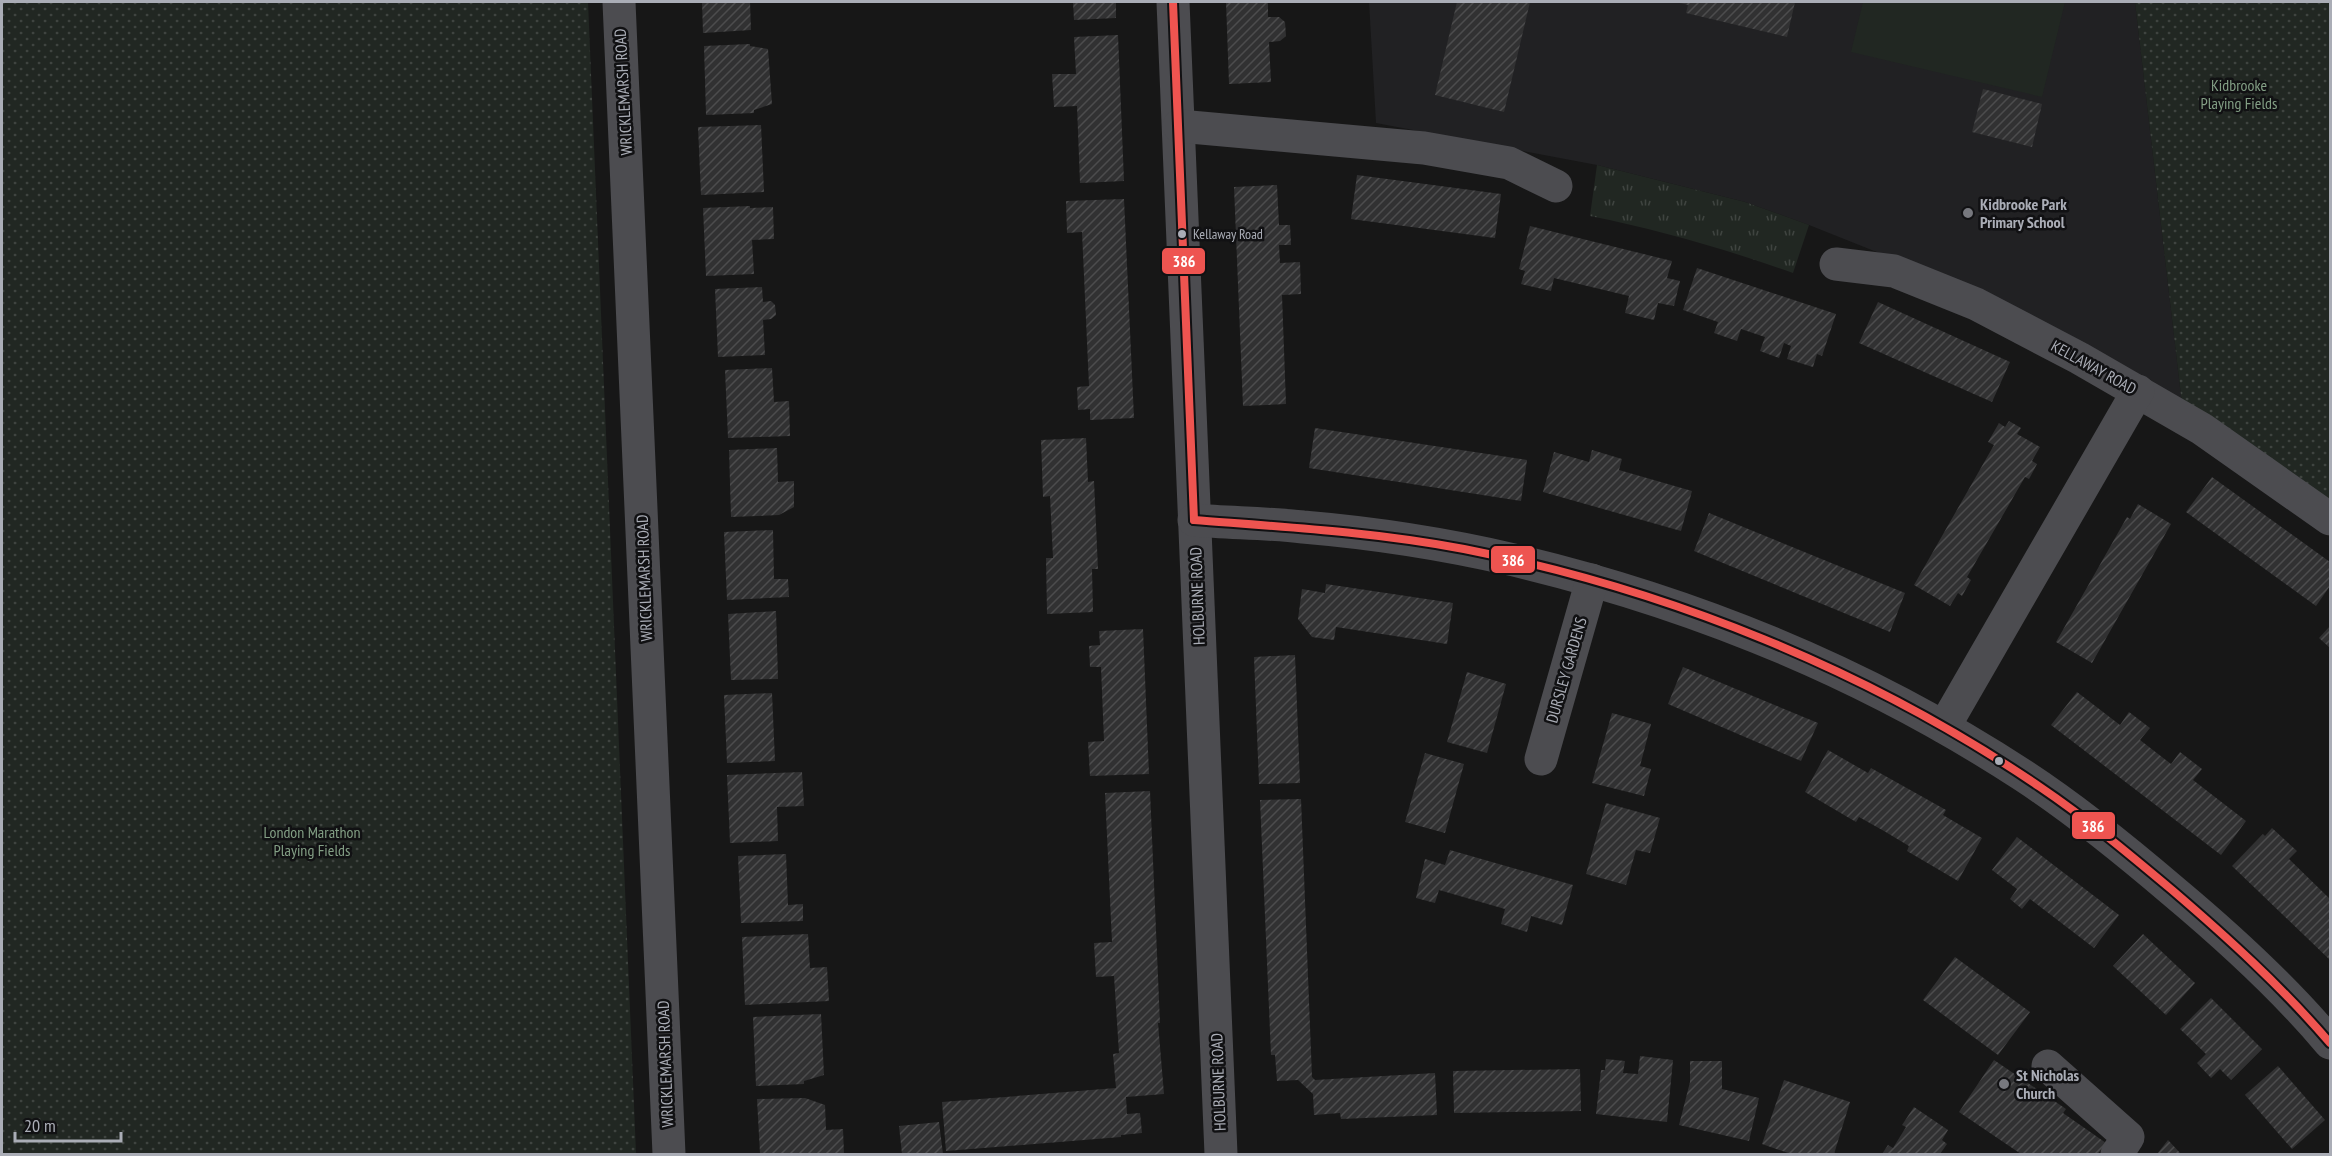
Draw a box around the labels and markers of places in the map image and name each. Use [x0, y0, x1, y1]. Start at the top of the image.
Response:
place label: Kidbrooke Park Primary School [1980, 194, 2067, 232]
marker: Kidbrooke Park Primary School [1961, 206, 1975, 220]
place label: Kellaway Road [1193, 225, 1263, 243]
marker: Kellaway Road [1176, 228, 1188, 240]
unlabelled marker [1993, 755, 2005, 767]
place label: St Nicholas Church [2016, 1065, 2080, 1103]
marker: St Nicholas Church [1997, 1077, 2011, 1091]

